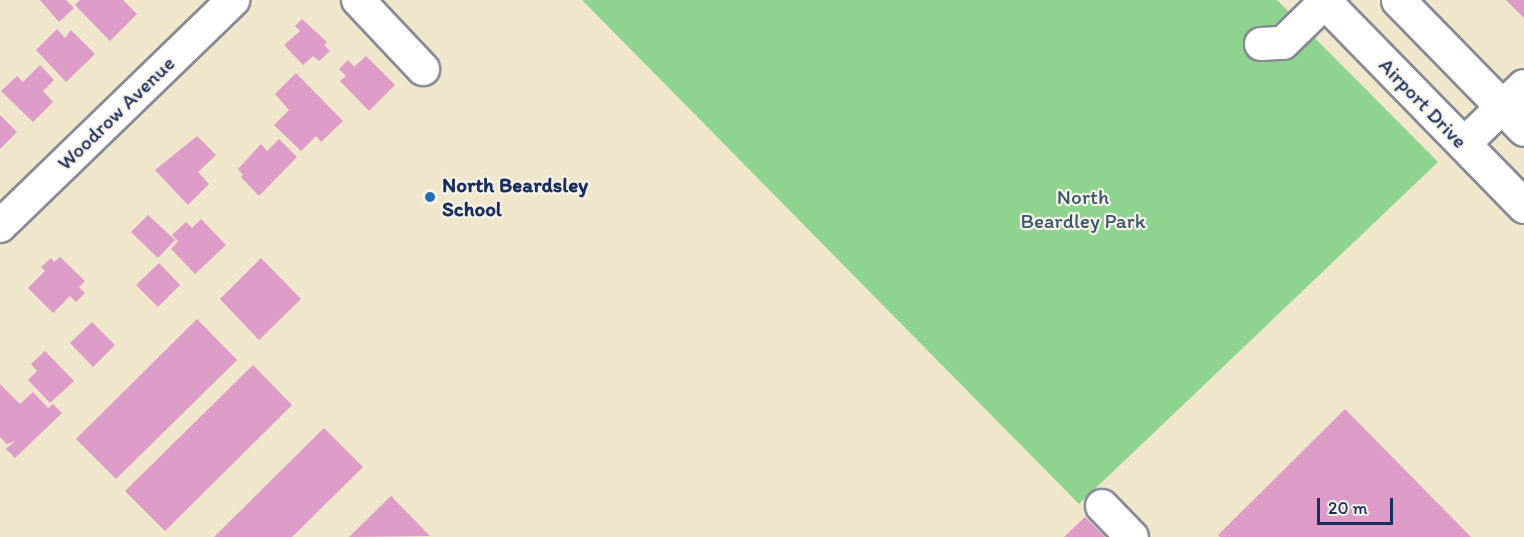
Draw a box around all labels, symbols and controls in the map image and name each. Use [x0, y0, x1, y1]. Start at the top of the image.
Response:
street label: Woodrow Avenue [52, 51, 180, 175]
street label: Airport Drive [1373, 52, 1473, 154]
place label: North Beardsley School [442, 172, 588, 222]
park label: North Beardley Park [1020, 184, 1146, 234]
marker: North Beardsley School [423, 190, 437, 204]
scale bar [1320, 486, 1396, 524]
text: 20 m [1328, 497, 1368, 519]

